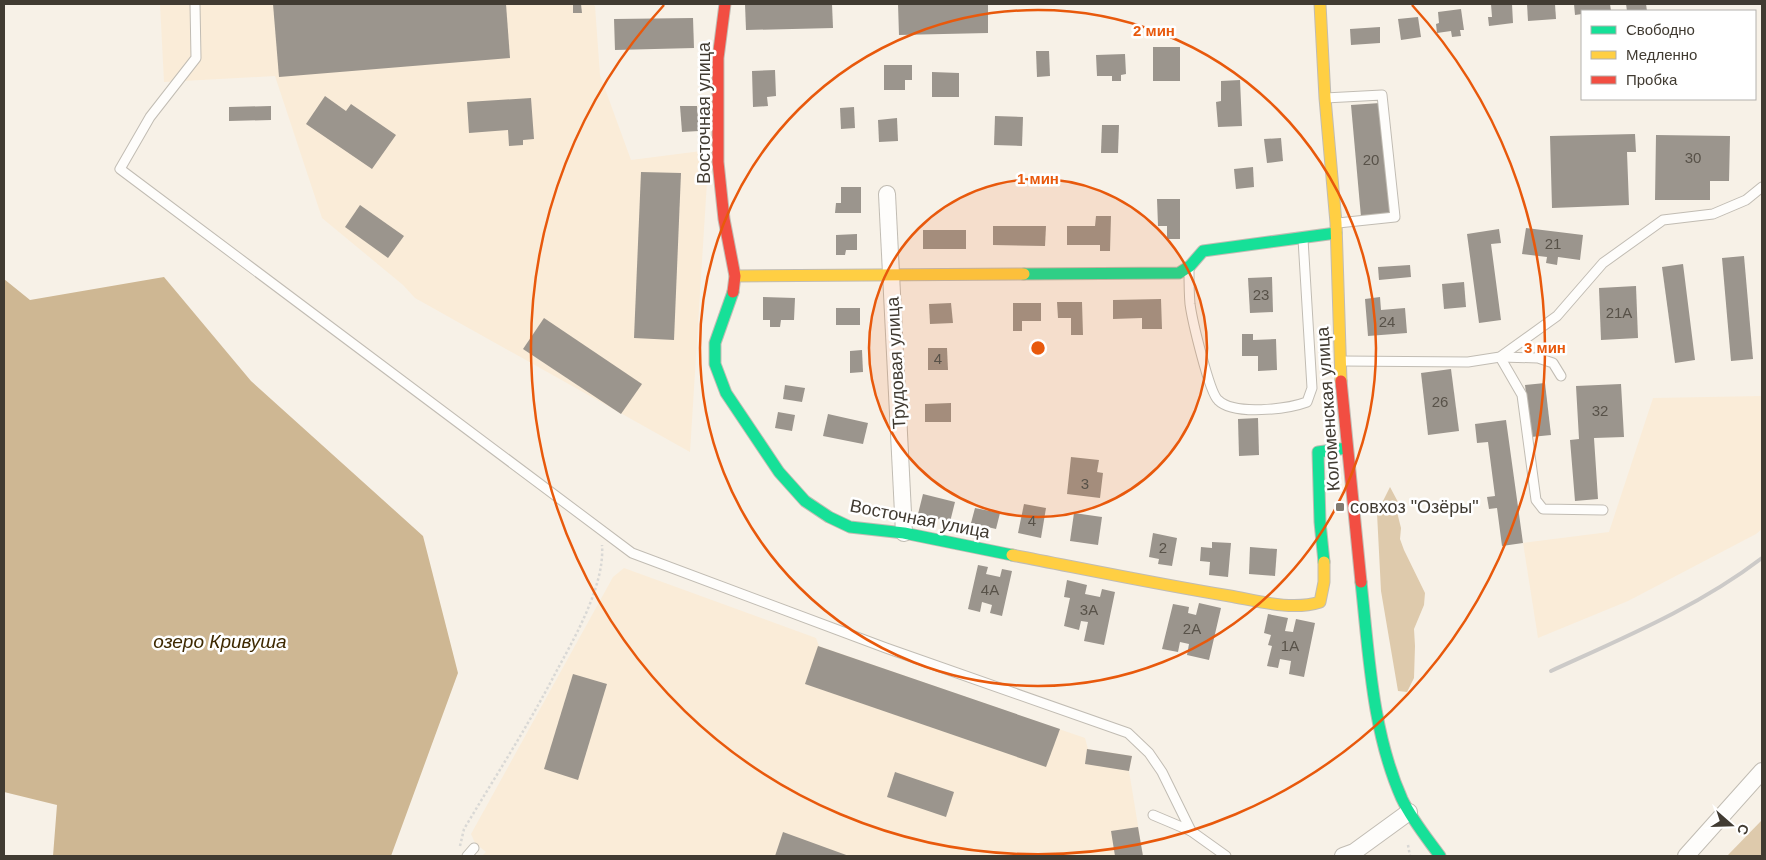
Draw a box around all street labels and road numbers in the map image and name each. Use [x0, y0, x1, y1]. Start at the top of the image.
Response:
street label: Восточная улица [694, 41, 714, 184]
street label: Трудовая улица [882, 295, 909, 430]
street label: Коломенская улица [1312, 325, 1344, 492]
street label: Восточная улица [848, 496, 993, 543]

